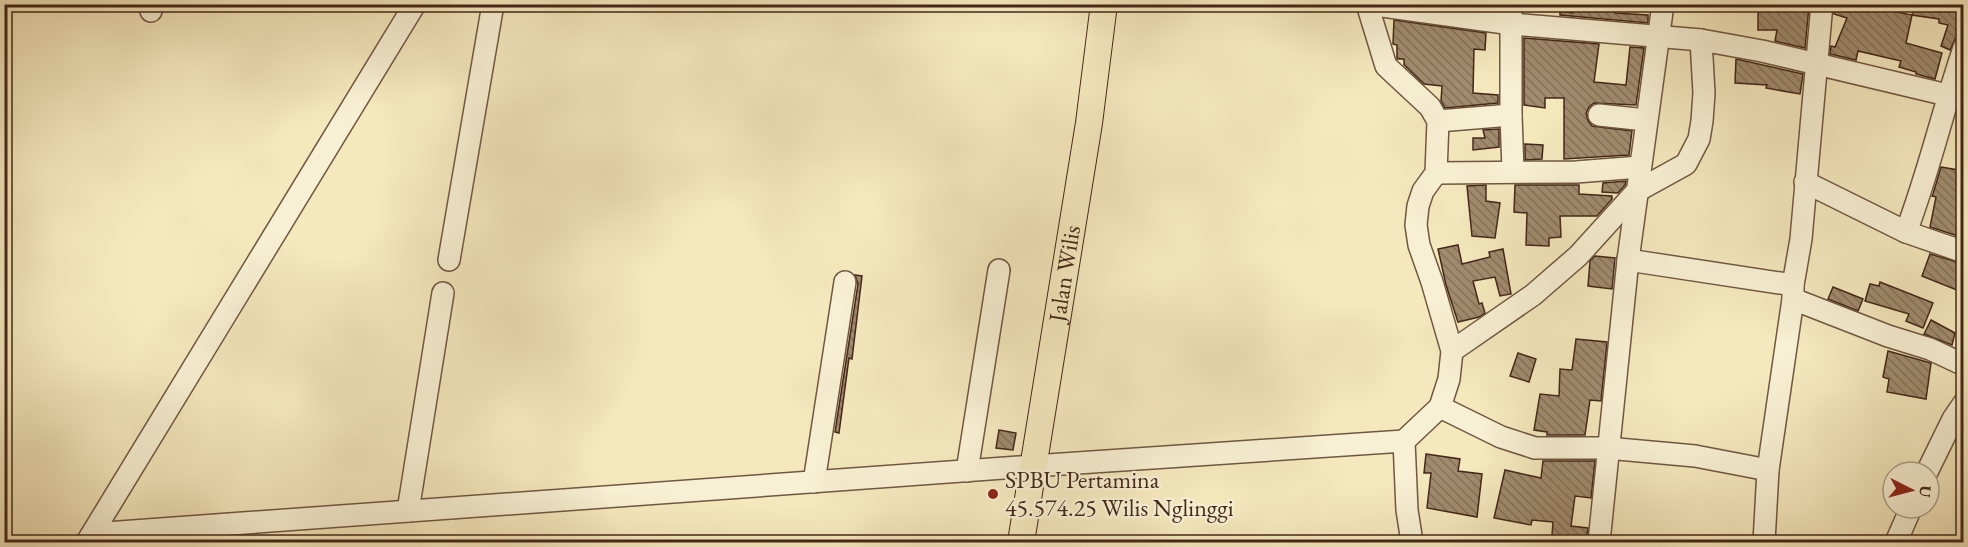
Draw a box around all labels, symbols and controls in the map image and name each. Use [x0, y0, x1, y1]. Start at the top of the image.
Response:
street label: Jalan Wilis [1041, 223, 1087, 326]
north arrow [1881, 460, 1941, 520]
place label: SPBU Pertamina 45.574.25 Wilis Nglinggi [1005, 464, 1234, 523]
text: U [1914, 484, 1936, 499]
marker: SPBU Pertamina 45.574.25 Wilis Nglinggi [986, 487, 1000, 501]

